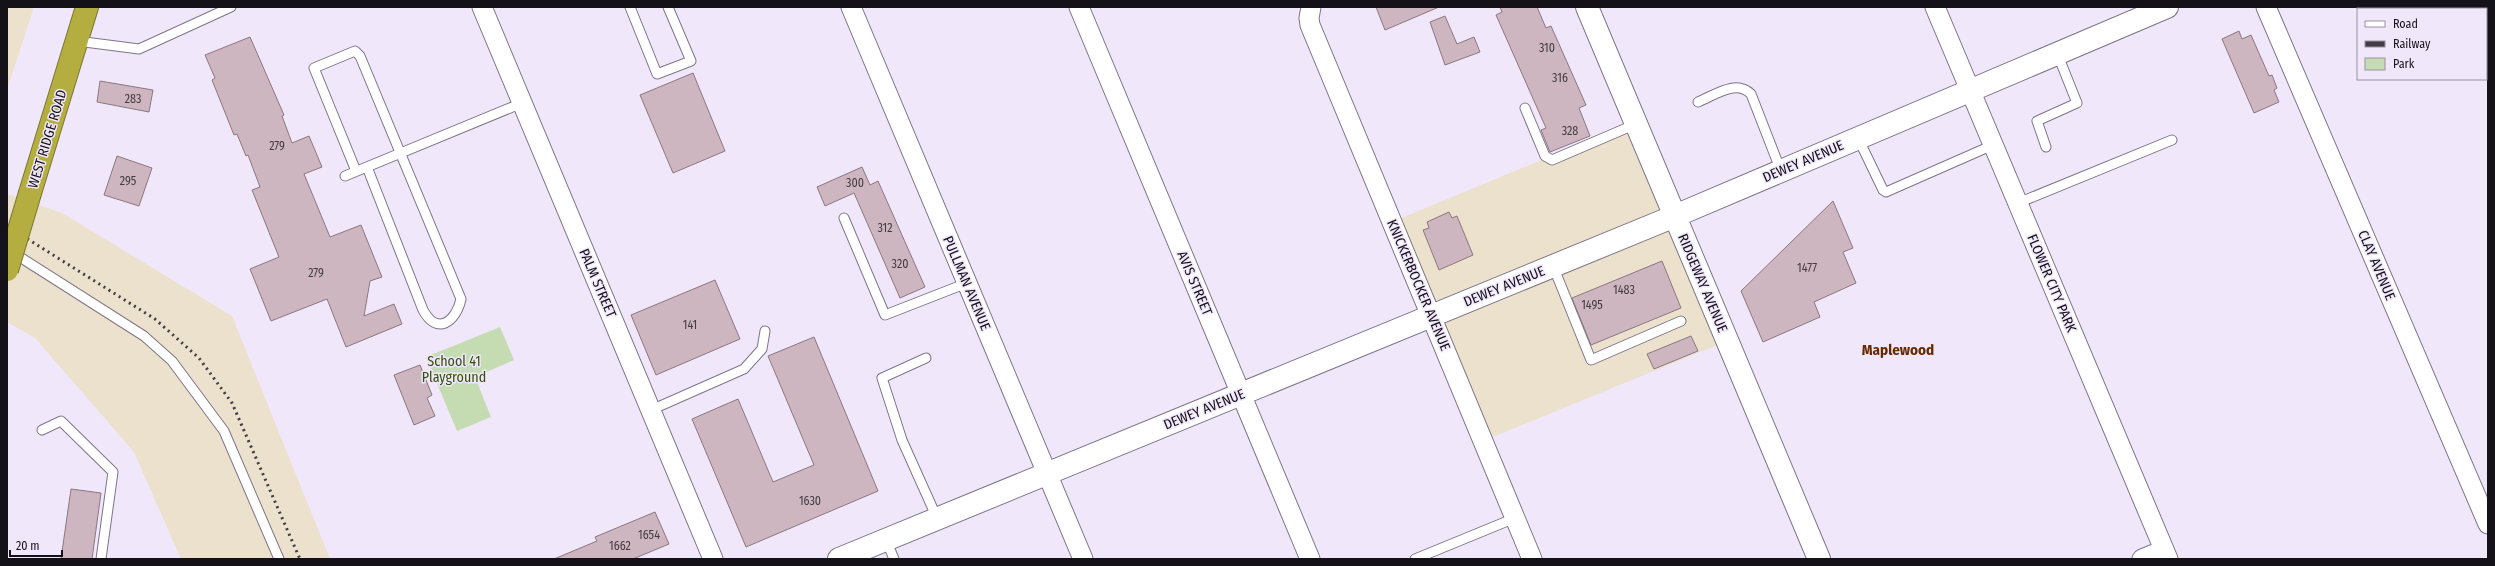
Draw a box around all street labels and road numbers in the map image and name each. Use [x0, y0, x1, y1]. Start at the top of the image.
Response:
street label: WEST RIDGE ROAD [24, 88, 71, 191]
street label: DEWEY AVENUE [1760, 137, 1847, 186]
street label: KNICKERBOCKER AVENUE [1383, 217, 1454, 354]
street label: CLAY AVENUE [2354, 228, 2399, 303]
street label: RIDGEWAY AVENUE [1674, 231, 1731, 336]
street label: FLOWER CITY PARK [2023, 232, 2080, 335]
street label: PULLMAN AVENUE [939, 233, 994, 333]
street label: PALM STREET [575, 246, 620, 321]
street label: AVIS STREET [1173, 248, 1216, 319]
street label: DEWEY AVENUE [1461, 262, 1548, 310]
street label: DEWEY AVENUE [1161, 385, 1248, 433]

